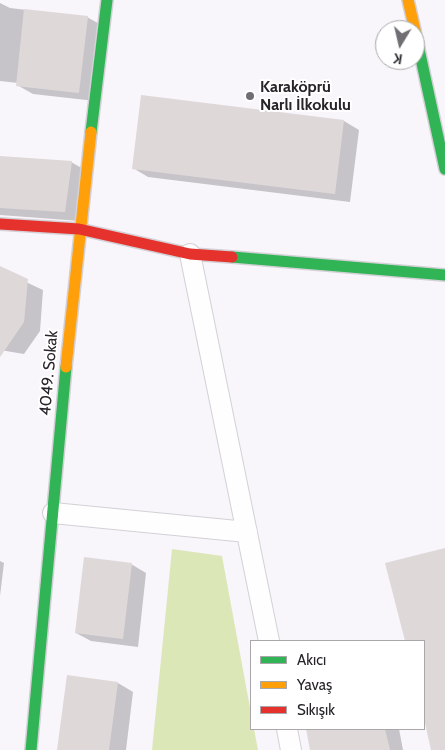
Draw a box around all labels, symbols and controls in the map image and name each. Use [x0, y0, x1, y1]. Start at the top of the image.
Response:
north arrow [375, 20, 425, 70]
text: K [392, 49, 404, 68]
place label: Karaköprü Narlı İlkokulu [260, 77, 351, 115]
marker: Karaköprü Narlı İlkokulu [244, 90, 256, 102]
street label: 4049. Sokak [36, 330, 62, 416]
legend [250, 640, 425, 730]
text: Akıcı [297, 651, 326, 669]
text: Yavaş [297, 676, 332, 694]
text: Sıkışık [297, 701, 335, 719]

